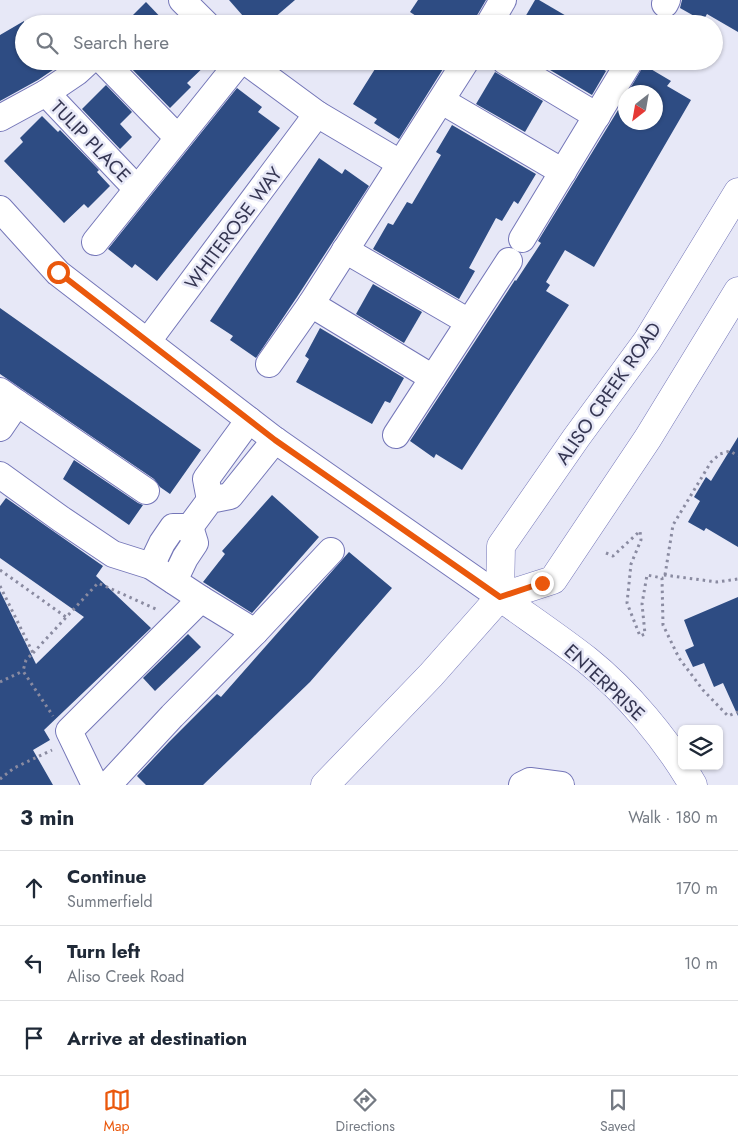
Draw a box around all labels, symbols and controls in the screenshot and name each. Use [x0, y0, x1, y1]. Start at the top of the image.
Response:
search box [15, 15, 723, 70]
icon: search [33, 29, 61, 57]
text: Search here [73, 29, 169, 56]
north arrow [618, 85, 663, 130]
street label: TULIP PLACE [44, 94, 137, 188]
street label: WHITEROSE WAY [178, 161, 289, 295]
route start [47, 261, 70, 284]
street label: ALISO CREEK ROAD [549, 317, 668, 470]
route end [531, 572, 554, 595]
street label: ENTERPRISE [558, 638, 651, 727]
map controls [678, 725, 723, 770]
button: layers [678, 725, 723, 770]
text: 3 min [20, 803, 74, 833]
text: Walk · 180 m [628, 806, 718, 829]
text: Continue [67, 863, 146, 890]
icon: ahead [20, 874, 48, 902]
text: 170 m [676, 877, 718, 900]
text: Summerfield [67, 890, 153, 913]
text: Turn left [67, 938, 140, 965]
icon: left [20, 949, 48, 977]
text: 10 m [684, 952, 718, 975]
text: Aliso Creek Road [67, 965, 184, 988]
icon: arrive [20, 1024, 48, 1052]
text: Arrive at destination [67, 1025, 247, 1052]
tab: Map [103, 1086, 131, 1136]
tab: Directions [336, 1086, 395, 1136]
tab: Saved [600, 1086, 635, 1136]

